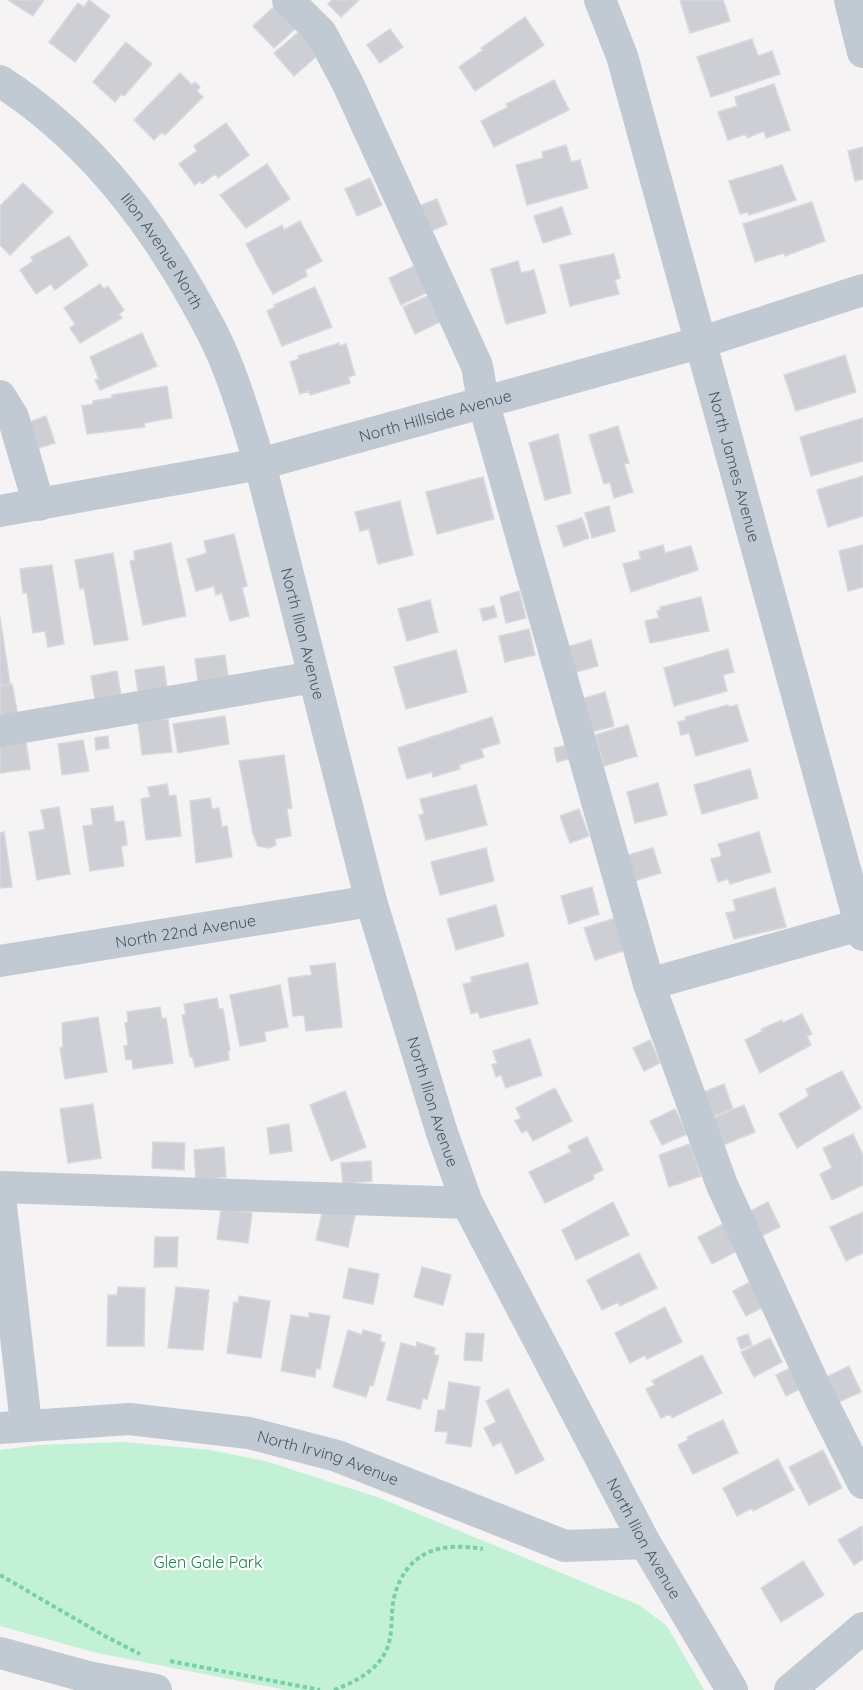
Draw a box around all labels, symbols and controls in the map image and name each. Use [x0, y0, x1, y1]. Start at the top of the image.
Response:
street label: Ilion Avenue North [117, 188, 208, 313]
street label: North Hillside Avenue [357, 385, 514, 446]
street label: North James Avenue [704, 389, 765, 544]
street label: North Ilion Avenue [277, 565, 329, 702]
street label: North 22nd Avenue [114, 910, 257, 952]
street label: North Ilion Avenue [403, 1034, 463, 1170]
street label: North Irving Avenue [255, 1426, 402, 1489]
street label: North Ilion Avenue [603, 1474, 686, 1603]
park label: Glen Gale Park [153, 1552, 263, 1572]

